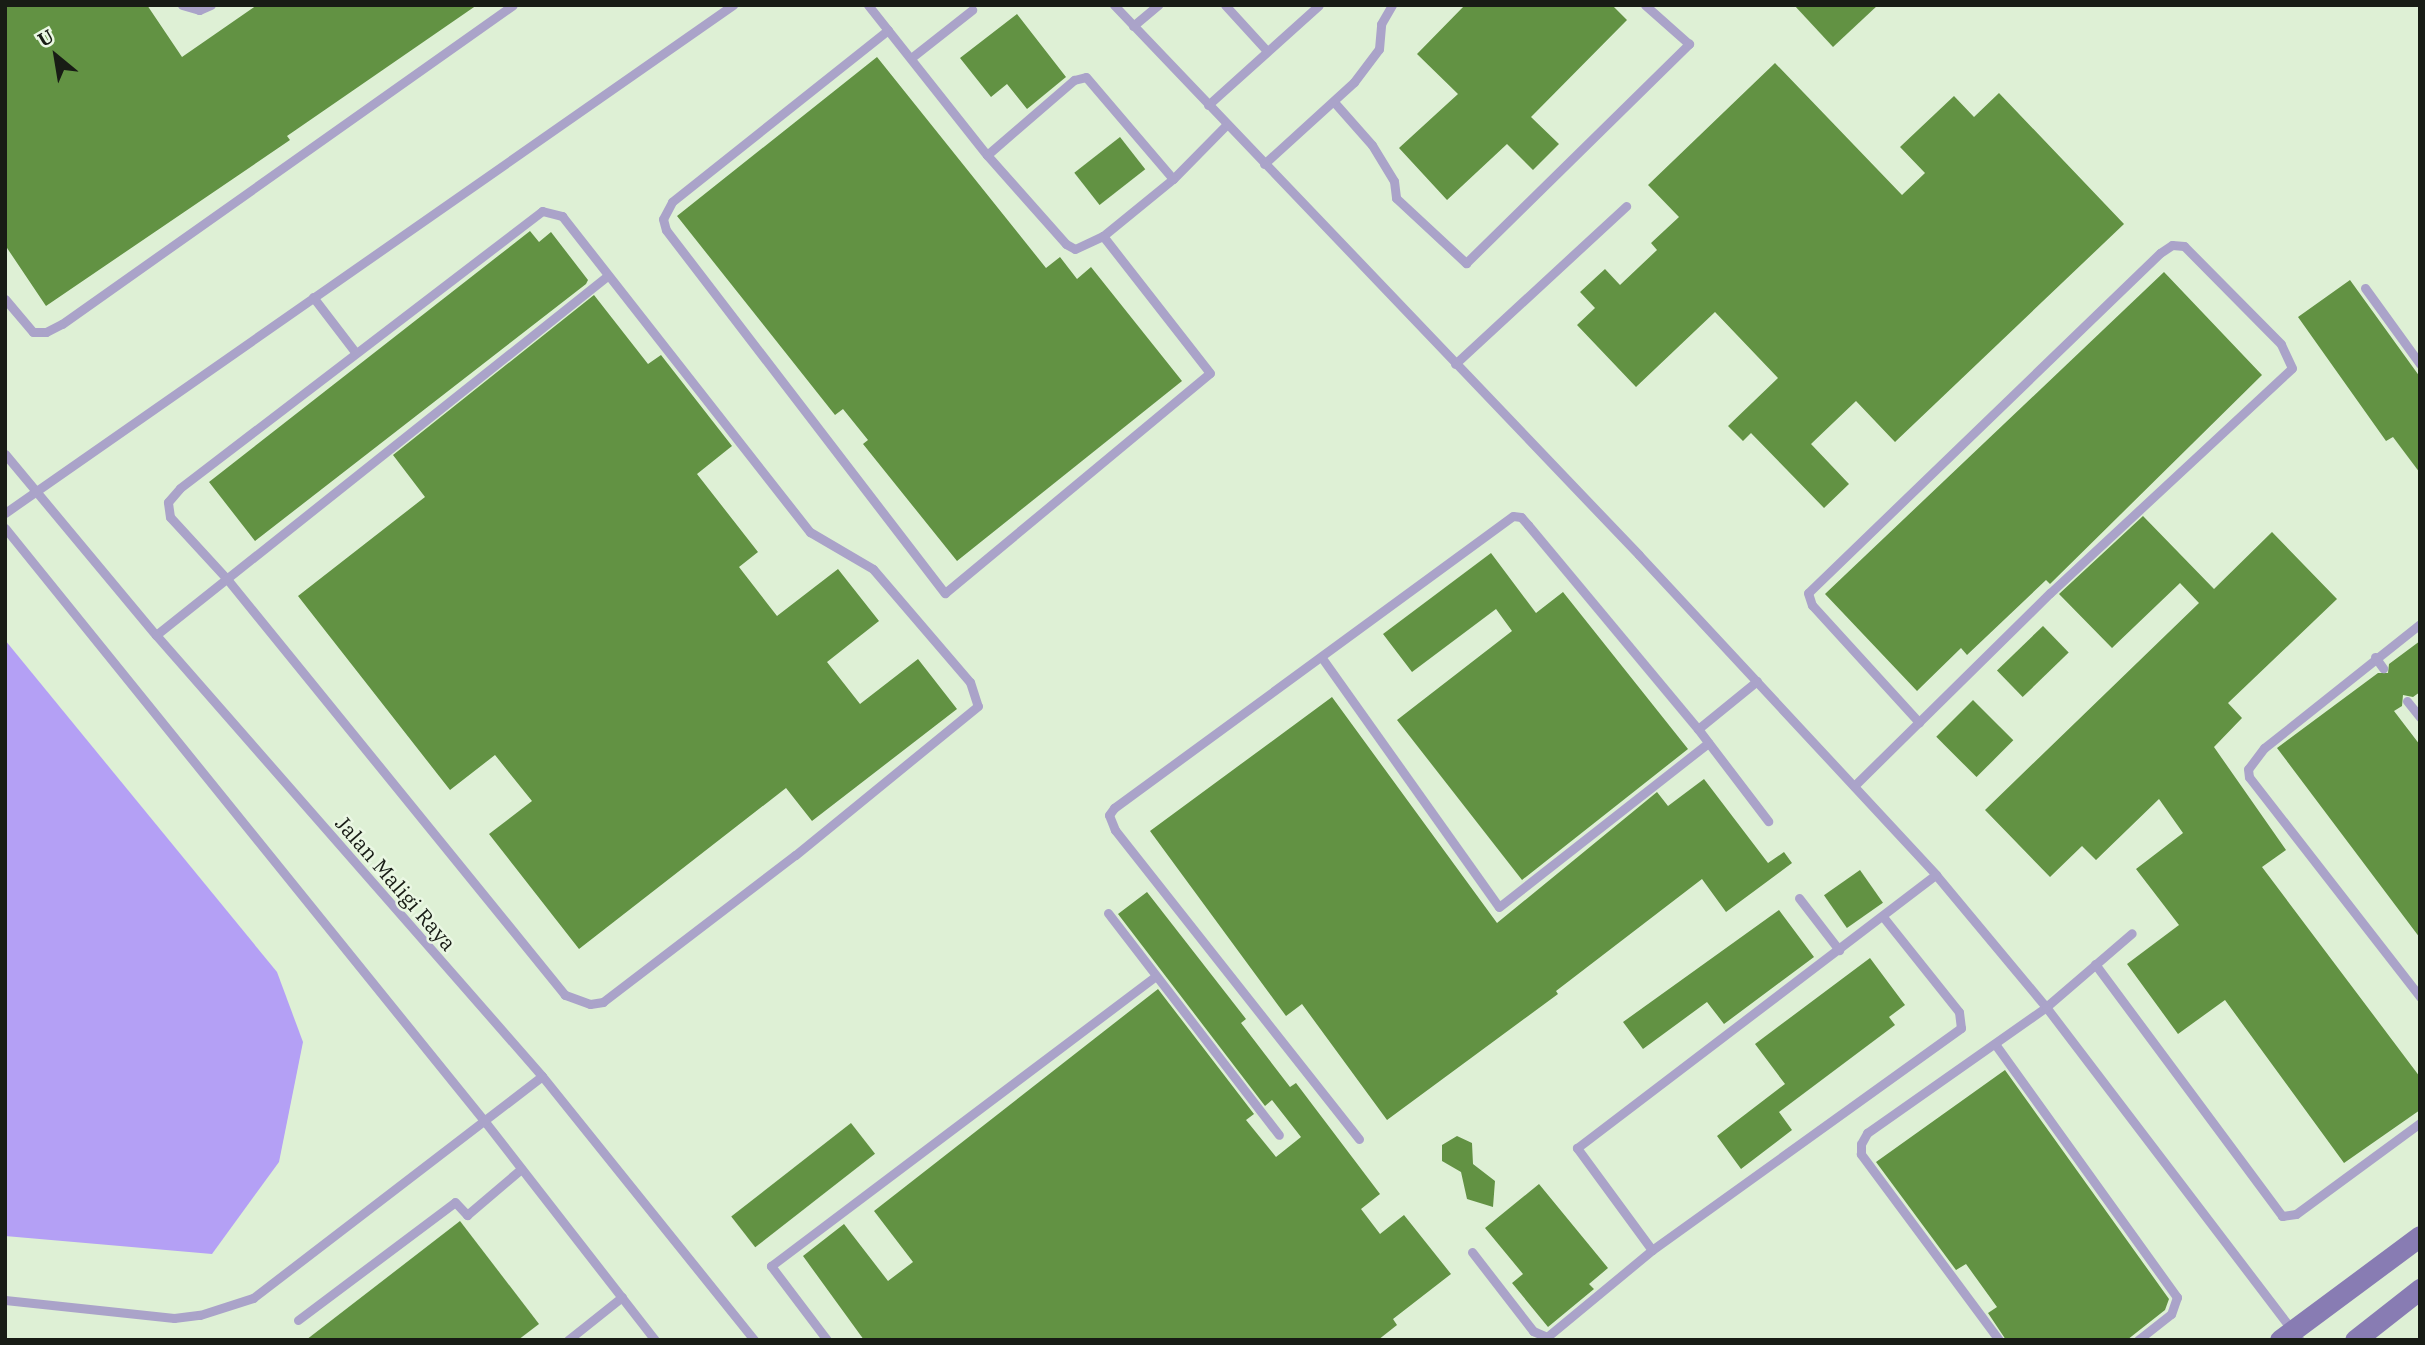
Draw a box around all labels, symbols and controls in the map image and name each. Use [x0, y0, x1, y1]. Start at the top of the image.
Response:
north arrow [21, 21, 91, 91]
text: U [33, 24, 58, 52]
street label: Jalan Maligi Raya [331, 810, 461, 956]

